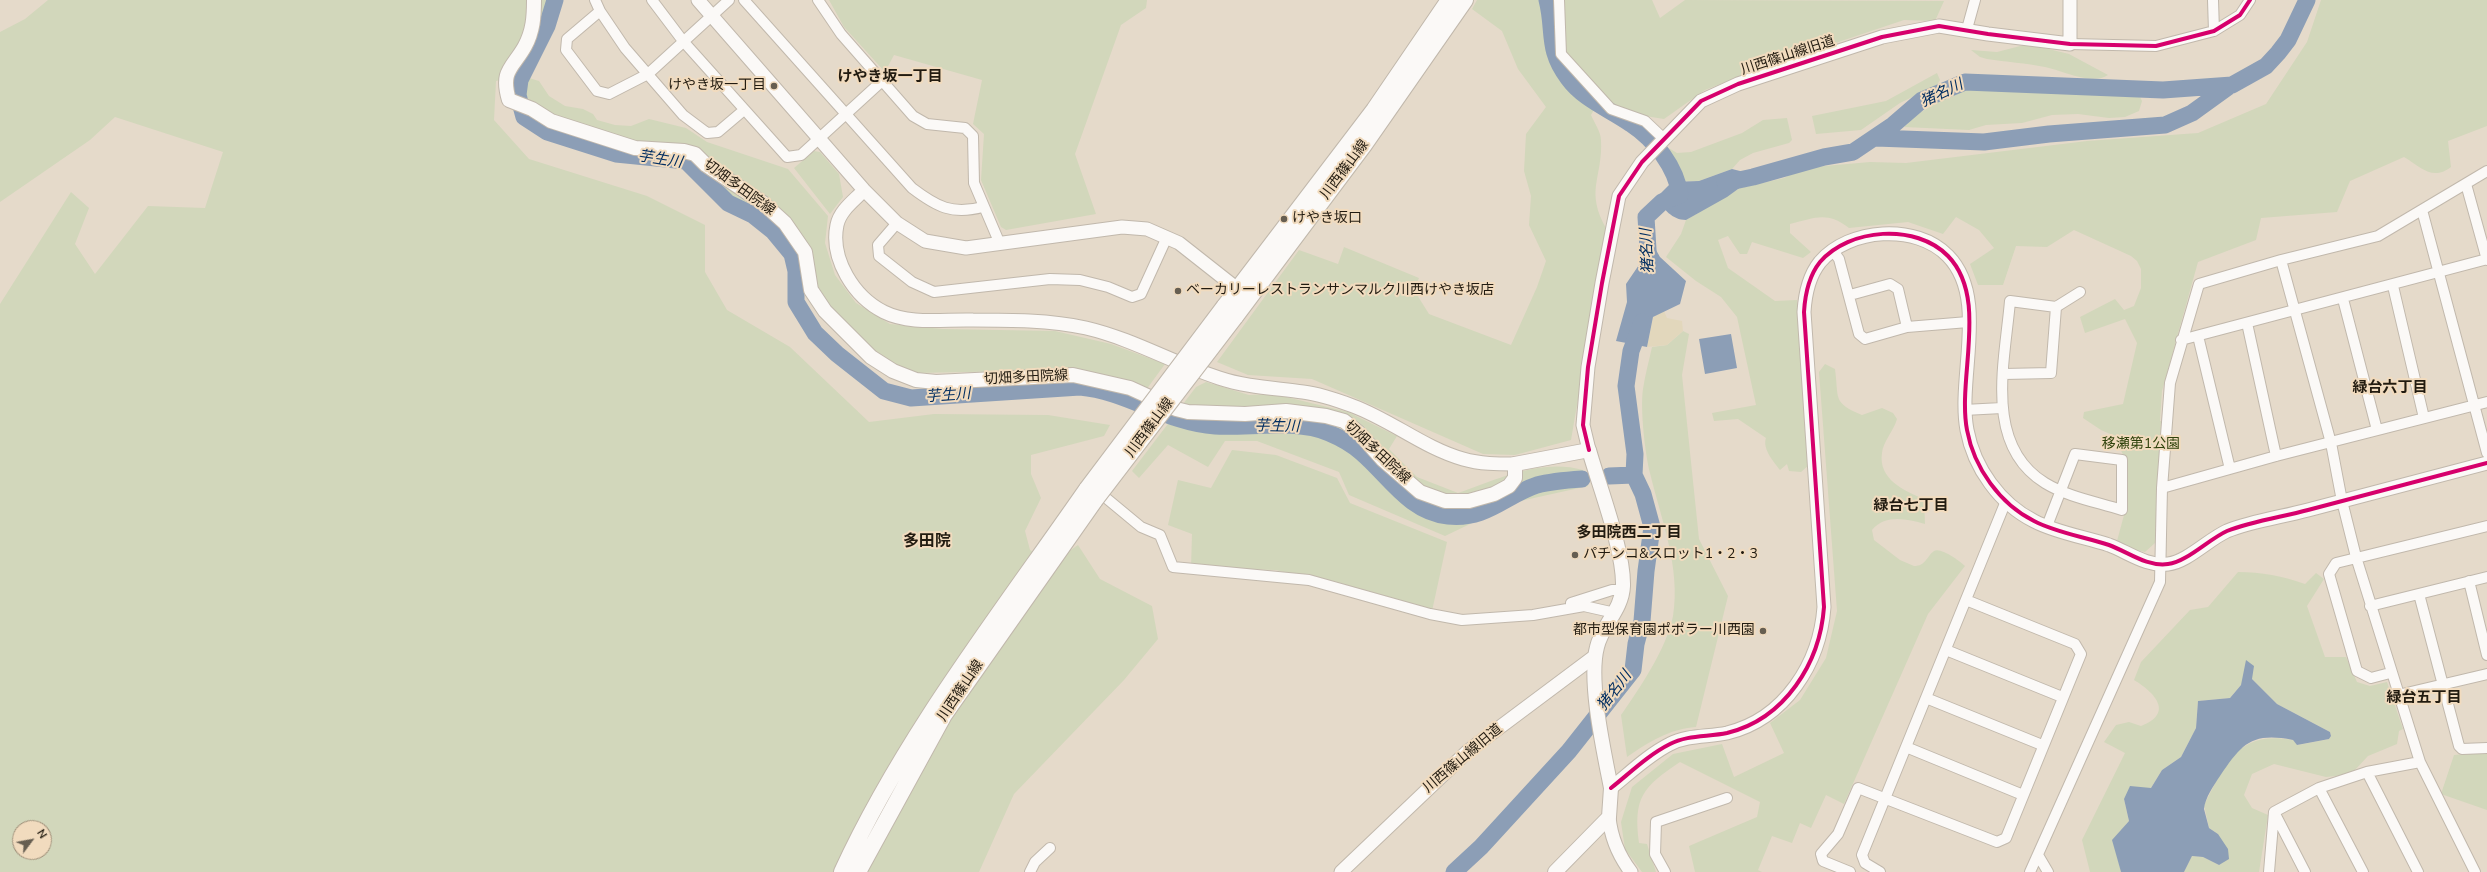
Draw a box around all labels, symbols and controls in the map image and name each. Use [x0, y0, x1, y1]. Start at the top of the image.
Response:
street label: 川西篠山線旧道 [1739, 33, 1837, 79]
district label: けやき坂一丁目 [838, 68, 942, 86]
water label: 猪名川 [1918, 76, 1966, 112]
place label: けやき坂一丁目 [668, 78, 766, 94]
marker: けやき坂一丁目 [769, 81, 779, 91]
street label: 川西篠山線 [1317, 137, 1373, 203]
water label: 芋生川 [636, 148, 684, 172]
street label: 切畑多田院線 [700, 157, 778, 219]
place label: けやき坂口 [1292, 211, 1362, 227]
marker: けやき坂口 [1279, 214, 1289, 224]
water label: 猪名川 [1638, 228, 1658, 274]
place label: ベーカリーレストランサンマルク川西けやき坂店 [1186, 283, 1494, 299]
marker: ベーカリーレストランサンマルク川西けやき坂店 [1173, 286, 1183, 296]
street label: 切畑多田院線 [984, 367, 1068, 389]
district label: 緑台六丁目 [2353, 379, 2427, 397]
water label: 芋生川 [925, 385, 971, 407]
street label: 川西篠山線 [1122, 395, 1178, 461]
water label: 芋生川 [1254, 418, 1300, 436]
street label: 切畑多田院線 [1341, 418, 1413, 488]
park label: 移瀬第1公園 [2102, 437, 2180, 453]
district label: 緑台七丁目 [1874, 497, 1948, 515]
district label: 多田院西二丁目 [1577, 524, 1681, 542]
district label: 多田院 [903, 532, 951, 552]
place label: パチンコ&スロット1・2・3 [1583, 547, 1758, 563]
marker: パチンコ&スロット1・2・3 [1570, 550, 1580, 560]
place label: 都市型保育園ポポラー川西園 [1573, 623, 1755, 639]
marker: 都市型保育園ポポラー川西園 [1758, 626, 1768, 636]
street label: 川西篠山線 [934, 657, 988, 725]
water label: 猪名川 [1594, 668, 1636, 714]
district label: 緑台五丁目 [2387, 689, 2461, 707]
street label: 川西篠山線旧道 [1420, 721, 1506, 797]
north arrow [12, 820, 52, 860]
text: N [33, 826, 50, 841]

